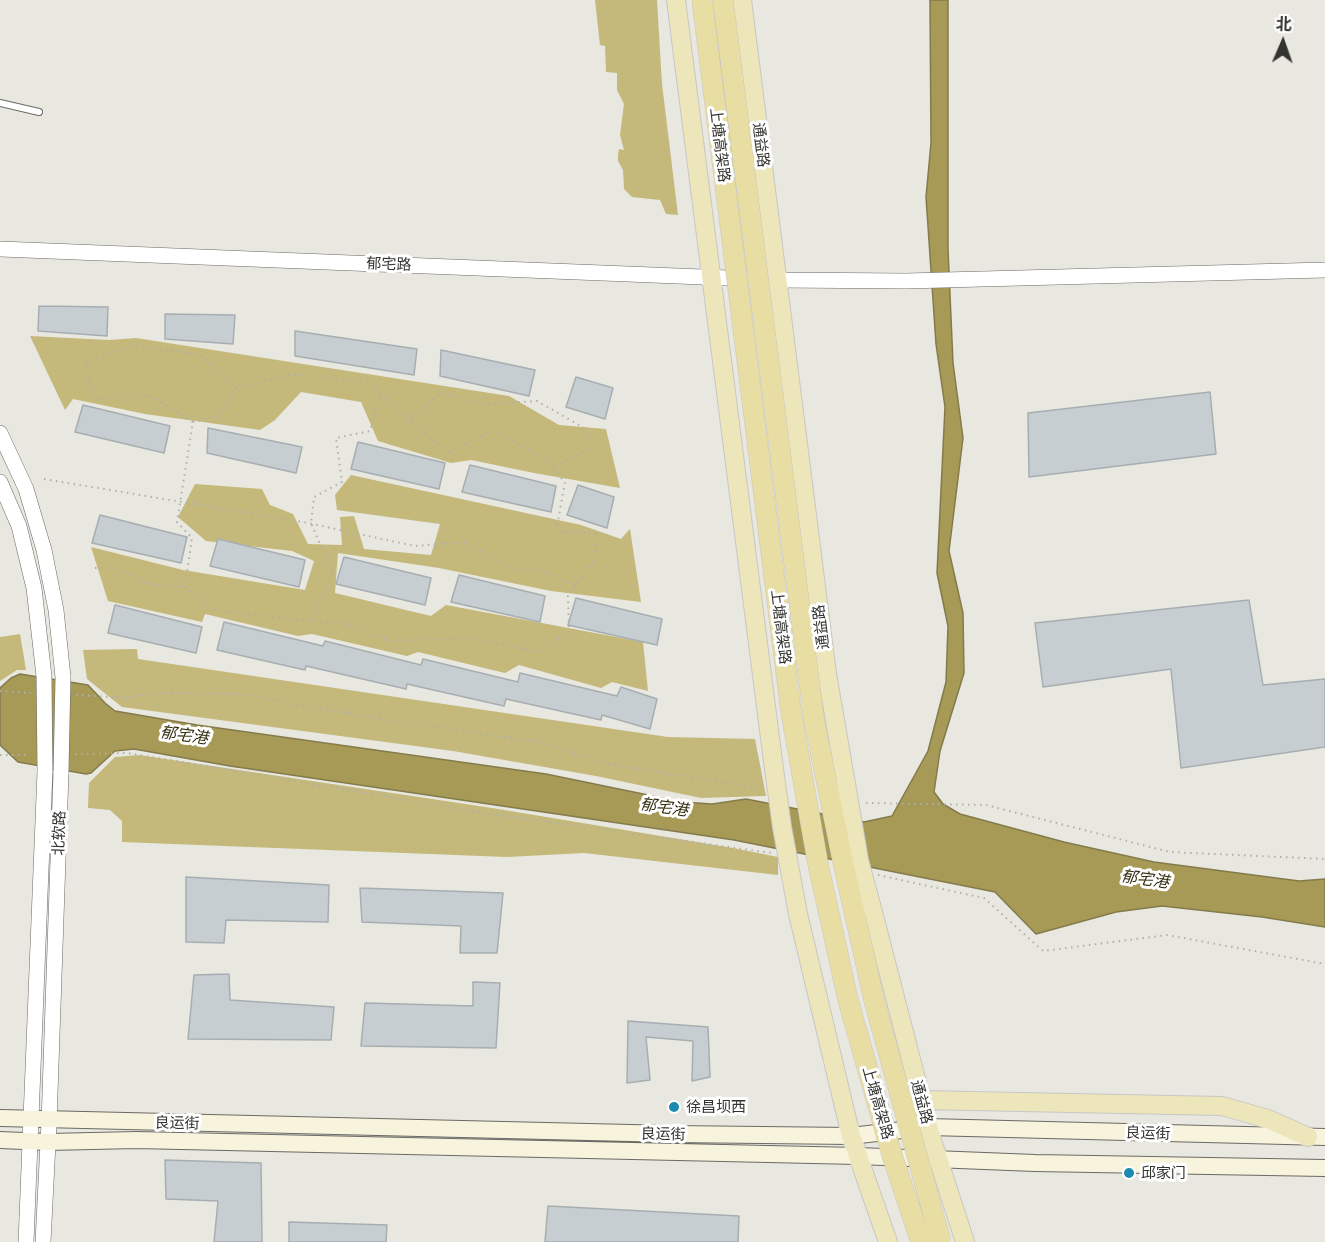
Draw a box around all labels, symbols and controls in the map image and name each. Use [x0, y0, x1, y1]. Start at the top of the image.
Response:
north arrow [1253, 12, 1313, 72]
text: 北 [1275, 14, 1292, 33]
street label: 上塘高架路 [706, 107, 734, 183]
street label: 通益路 [749, 122, 773, 168]
street label: 郁宅路 [366, 254, 412, 274]
street label: 上塘高架路 [767, 589, 795, 665]
street label: 通益路 [809, 604, 833, 650]
water label: 郁宅港 [159, 722, 209, 748]
water label: 郁宅港 [639, 794, 689, 820]
street label: 北软路 [49, 810, 69, 856]
water label: 郁宅港 [1120, 866, 1170, 892]
street label: 上塘高架路 [859, 1064, 897, 1142]
street label: 通益路 [907, 1078, 937, 1126]
place label: 徐昌坝西 [686, 1098, 746, 1116]
marker: 徐昌坝西 [667, 1100, 681, 1114]
street label: 良运街 [154, 1114, 200, 1132]
street label: 良运街 [1125, 1123, 1171, 1143]
street label: 良运街 [640, 1125, 686, 1143]
place label: 邱家门 [1141, 1164, 1186, 1182]
marker: 邱家门 [1122, 1166, 1136, 1180]

